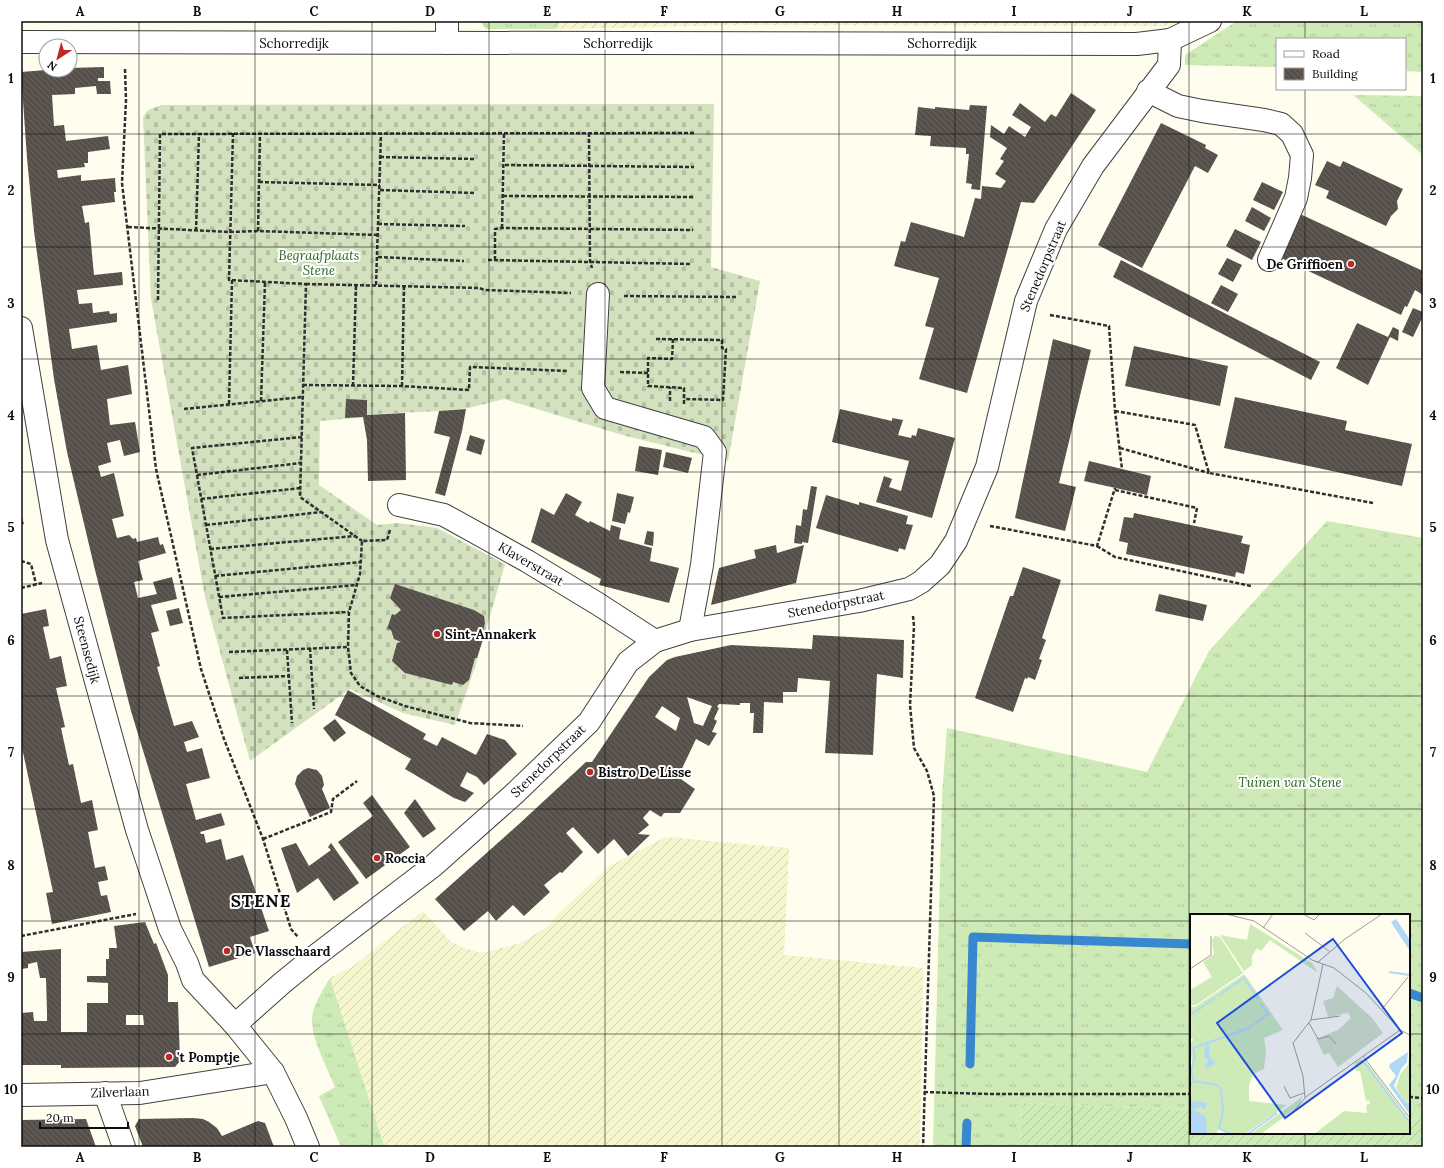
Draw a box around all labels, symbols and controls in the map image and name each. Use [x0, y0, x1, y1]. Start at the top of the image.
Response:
text: A [76, 3, 85, 20]
text: B [193, 3, 202, 20]
text: C [310, 3, 319, 20]
text: D [425, 3, 435, 20]
text: E [543, 3, 551, 20]
text: F [660, 3, 668, 20]
text: G [775, 3, 785, 20]
text: H [892, 3, 902, 20]
text: I [1011, 3, 1017, 20]
text: J [1127, 3, 1133, 20]
text: K [1242, 3, 1252, 20]
text: L [1360, 3, 1368, 20]
street label: Schorredijk [259, 35, 329, 52]
street label: Schorredijk [583, 35, 653, 52]
street label: Schorredijk [907, 35, 977, 52]
north arrow [38, 38, 78, 78]
legend [1276, 38, 1406, 90]
text: Road [1312, 46, 1340, 61]
text: N [44, 58, 60, 74]
text: Building [1312, 66, 1358, 81]
text: 1 [8, 70, 14, 87]
text: 1 [1430, 70, 1436, 87]
text: 2 [8, 182, 15, 199]
text: 2 [1430, 182, 1437, 199]
street label: Stenedorpstraat [1016, 218, 1070, 314]
park label: Begraafplaats Stene [279, 247, 359, 279]
place label: De Griffioen [1266, 256, 1344, 273]
marker: De Griffioen [1346, 259, 1356, 269]
text: 3 [7, 295, 15, 312]
text: 3 [1429, 295, 1437, 312]
text: 4 [7, 407, 15, 424]
text: 4 [1429, 407, 1437, 424]
text: 5 [7, 519, 15, 536]
text: 5 [1429, 519, 1437, 536]
street label: Klaverstraat [495, 538, 567, 590]
street label: Stenedorpstraat [786, 586, 886, 622]
street label: Steensedijk [70, 614, 104, 686]
place label: Sint-Annakerk [445, 626, 537, 643]
marker: Sint-Annakerk [432, 629, 442, 639]
text: 6 [7, 632, 15, 649]
text: 6 [1429, 632, 1437, 649]
street label: Stenedorpstraat [507, 721, 589, 801]
text: 7 [8, 744, 14, 761]
text: 7 [1430, 744, 1436, 761]
place label: Bistro De Lisse [598, 764, 691, 781]
marker: Bistro De Lisse [585, 767, 595, 777]
park label: Tuinen van Stene [1238, 774, 1342, 791]
place label: Roccia [385, 850, 426, 867]
marker: Roccia [372, 853, 382, 863]
text: 8 [7, 857, 15, 874]
text: 8 [1429, 857, 1437, 874]
district label: STENE [231, 890, 291, 912]
inset map [1190, 914, 1410, 1134]
place label: De Vlasschaard [235, 943, 331, 960]
marker: De Vlasschaard [222, 946, 232, 956]
text: 9 [7, 969, 15, 986]
text: 9 [1429, 969, 1437, 986]
place label: 't Pomptje [177, 1049, 240, 1066]
marker: 't Pomptje [164, 1052, 174, 1062]
text: 10 [4, 1081, 18, 1098]
text: 10 [1426, 1081, 1440, 1098]
street label: Zilverlaan [90, 1082, 150, 1102]
scale bar [40, 1104, 128, 1130]
text: 20 m [46, 1110, 74, 1125]
text: A [76, 1149, 85, 1166]
text: B [193, 1149, 202, 1166]
text: C [310, 1149, 319, 1166]
text: D [425, 1149, 435, 1166]
text: E [543, 1149, 551, 1166]
text: F [660, 1149, 668, 1166]
text: G [775, 1149, 785, 1166]
text: H [892, 1149, 902, 1166]
text: I [1011, 1149, 1017, 1166]
text: J [1127, 1149, 1133, 1166]
text: K [1242, 1149, 1252, 1166]
text: L [1360, 1149, 1368, 1166]

